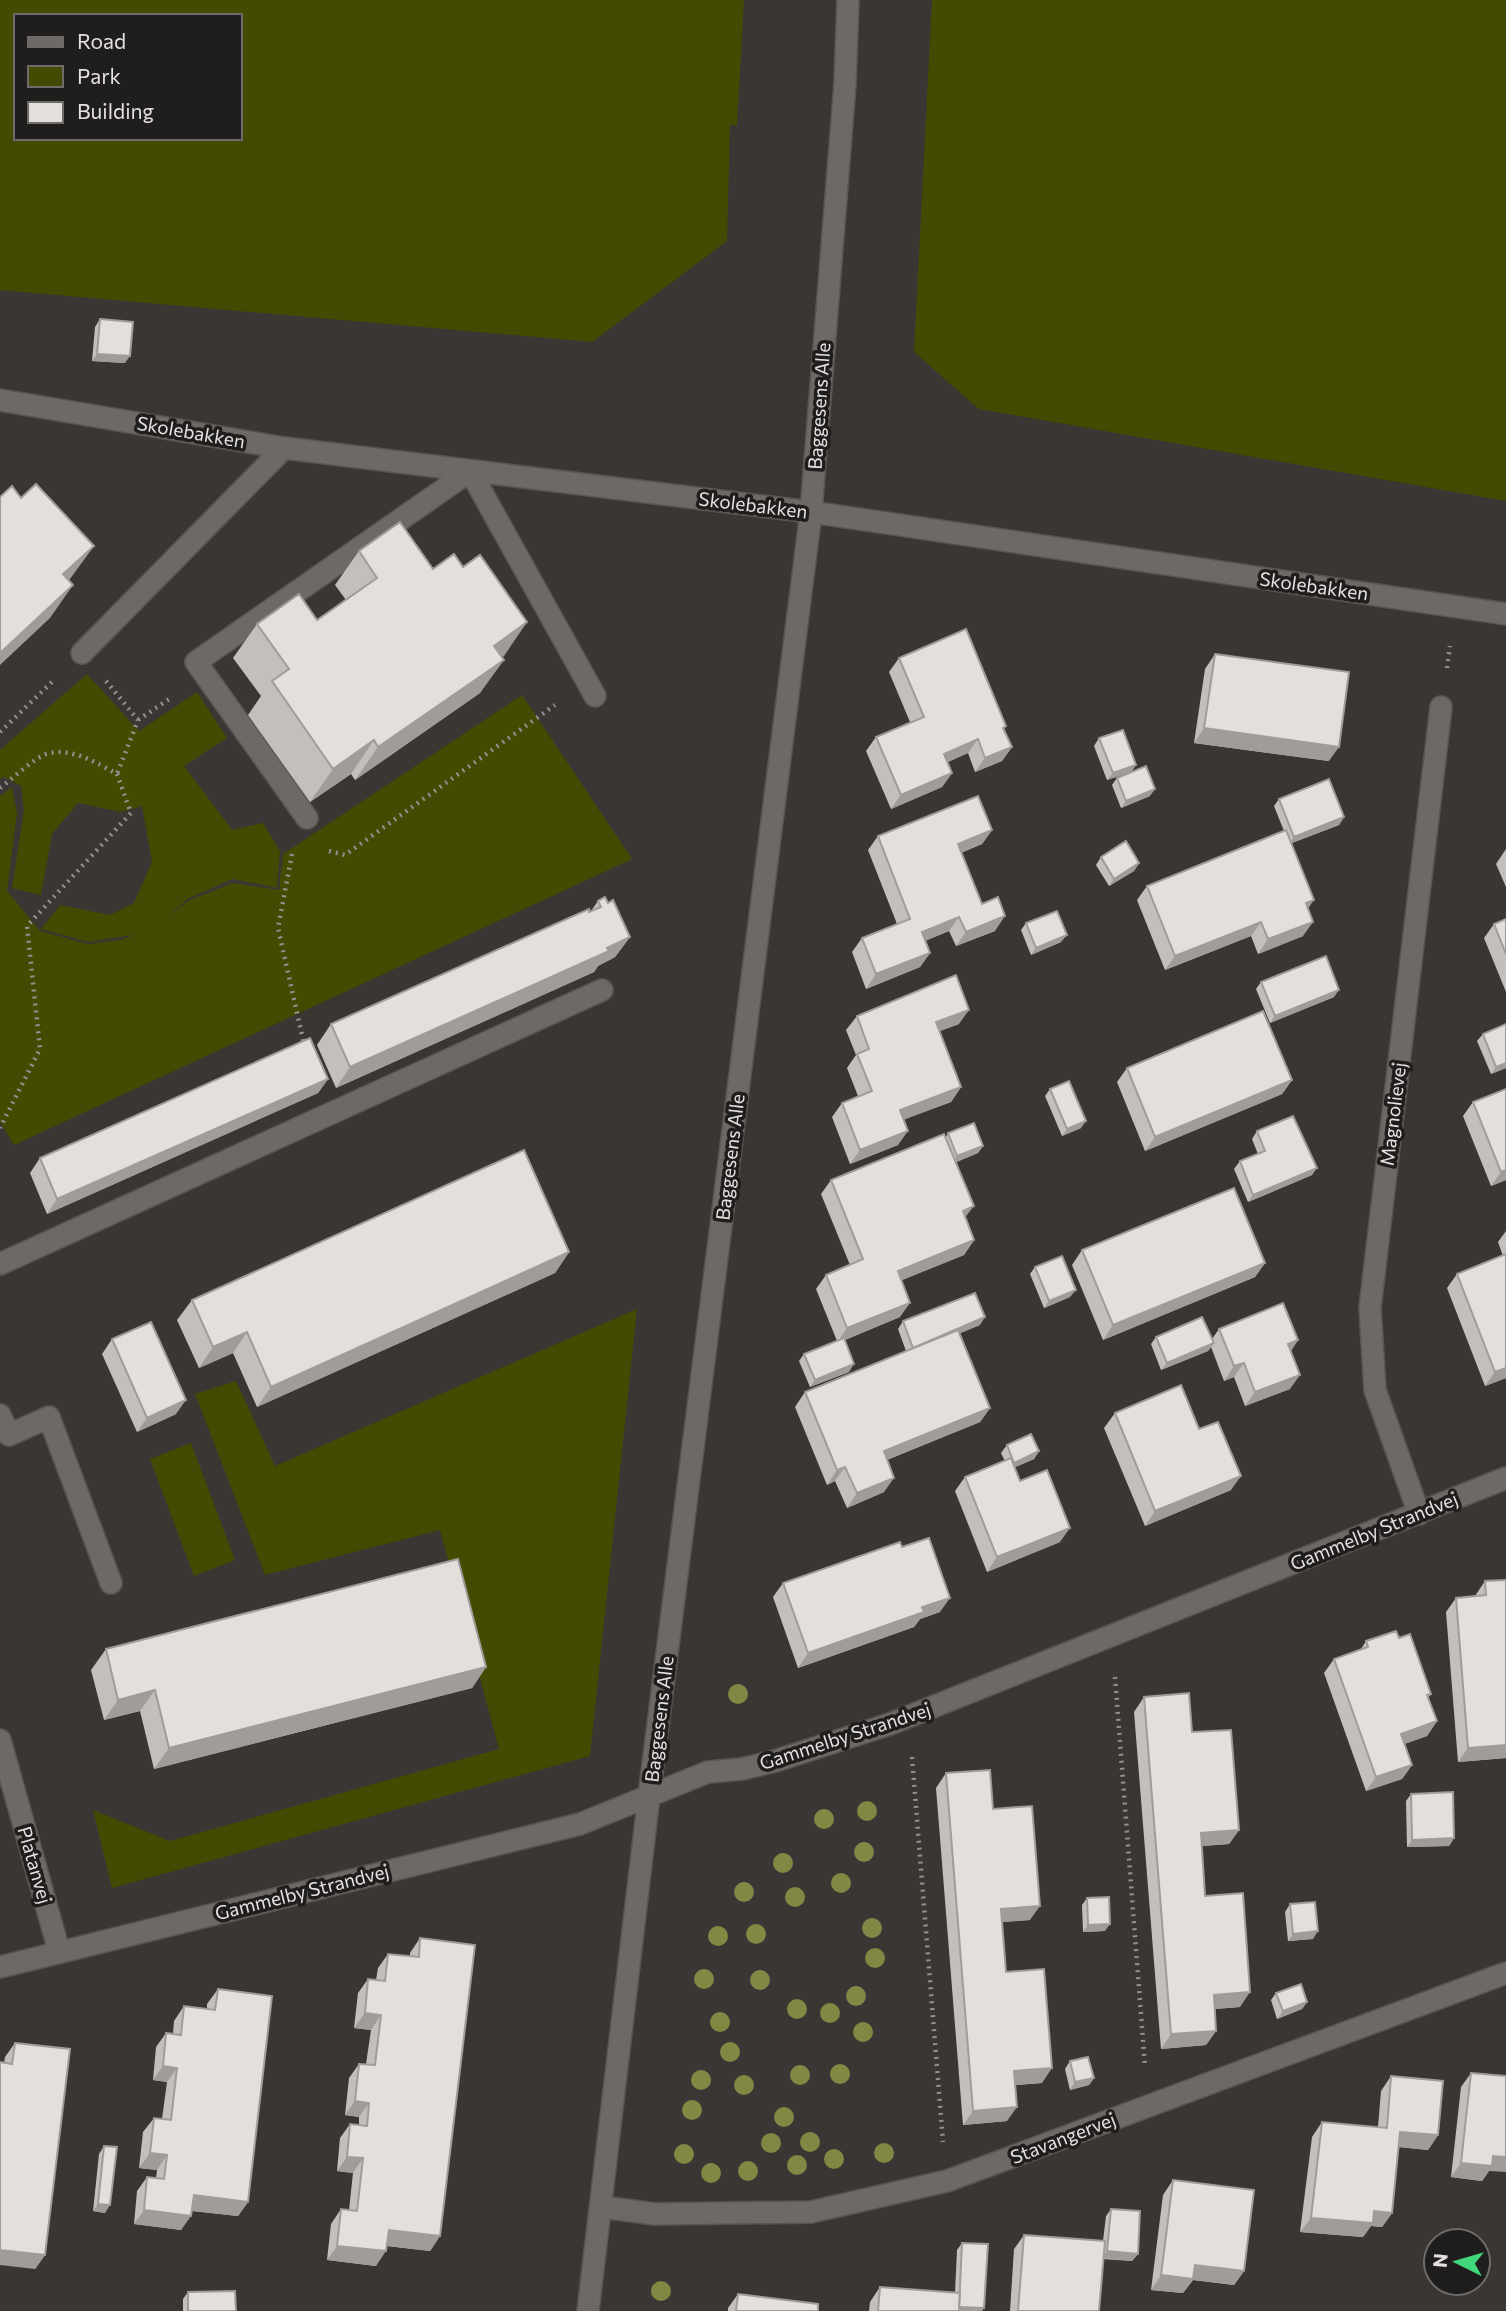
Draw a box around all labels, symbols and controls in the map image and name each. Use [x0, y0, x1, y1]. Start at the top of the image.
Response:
legend [14, 14, 242, 140]
text: Road [77, 28, 126, 53]
text: Park [77, 63, 121, 88]
text: Building [77, 98, 154, 123]
street label: Baggesens Alle [803, 342, 834, 470]
street label: Skolebakken [135, 411, 247, 452]
street label: Skolebakken [697, 486, 809, 523]
street label: Skolebakken [1258, 566, 1370, 605]
street label: Magnolievej [1375, 1061, 1410, 1167]
street label: Baggesens Alle [710, 1092, 749, 1221]
street label: Gammelby Strandvej [1287, 1486, 1461, 1575]
street label: Baggesens Alle [639, 1654, 678, 1783]
street label: Gammelby Strandvej [756, 1697, 933, 1774]
street label: Platanvej [13, 1824, 57, 1906]
street label: Gammelby Strandvej [212, 1859, 391, 1924]
street label: Stavangervej [1007, 2107, 1119, 2168]
north arrow [1422, 2227, 1492, 2297]
text: N [1427, 2252, 1452, 2269]

